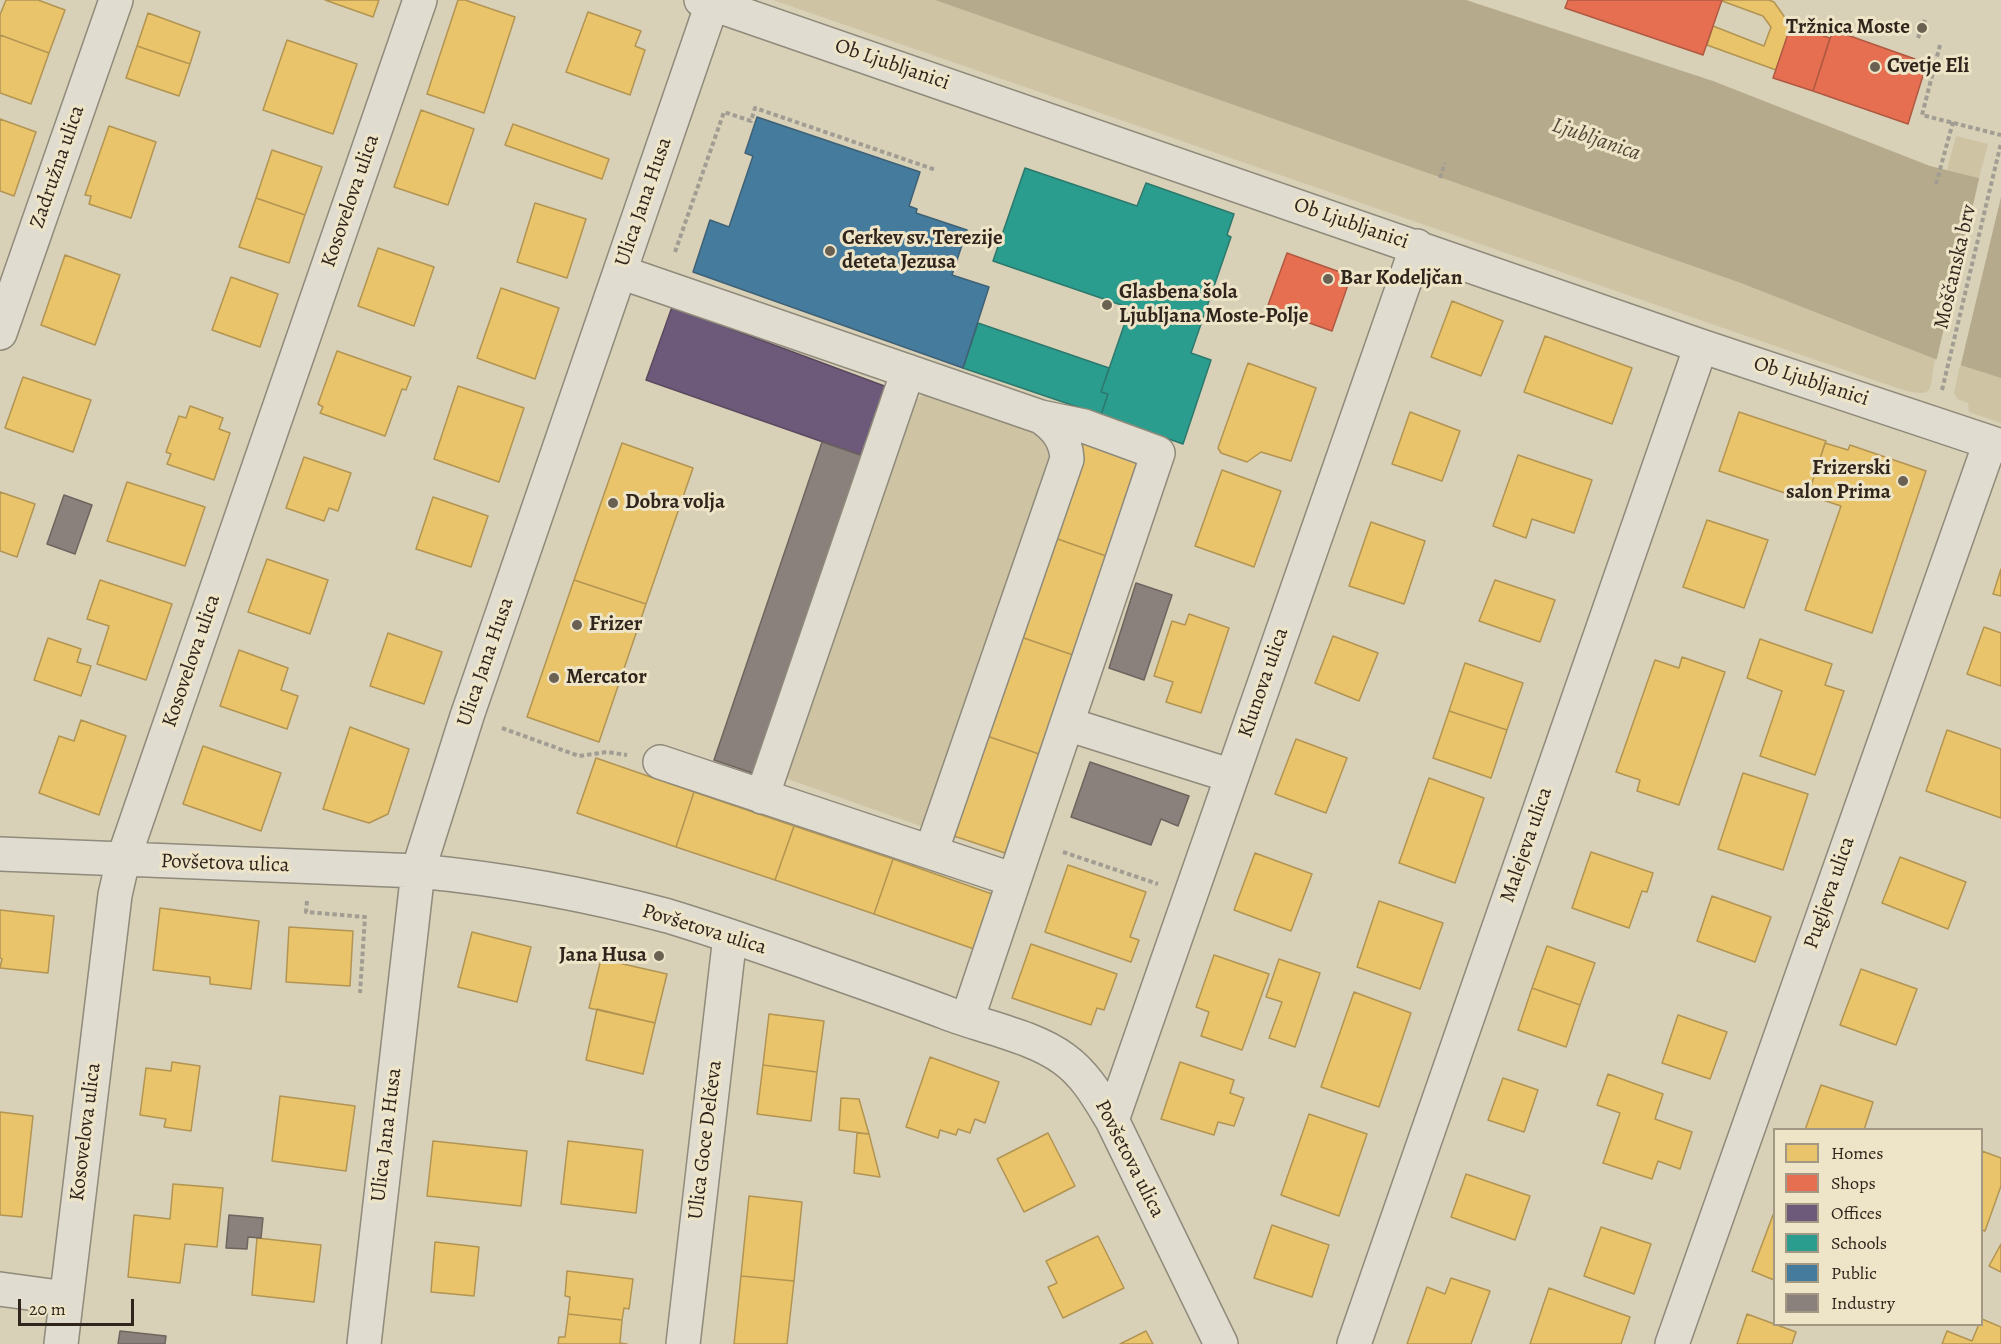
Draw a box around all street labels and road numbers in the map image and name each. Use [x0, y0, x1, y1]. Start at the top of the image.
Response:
street label: Ob Ljubljanici [831, 34, 953, 96]
street label: Zadružna ulica [25, 102, 91, 232]
street label: Kosovelova ulica [316, 131, 386, 271]
street label: Ulica Jana Husa [610, 134, 678, 270]
street label: Ob Ljubljanici [1290, 193, 1412, 255]
street label: Moščanska brv [1929, 202, 1983, 332]
street label: Ob Ljubljanici [1750, 352, 1872, 412]
street label: Kosovelova ulica [157, 591, 227, 731]
street label: Ulica Jana Husa [452, 594, 520, 730]
street label: Klunova ulica [1233, 624, 1295, 742]
street label: Malejeva ulica [1495, 784, 1559, 906]
street label: Pugljeva ulica [1799, 834, 1861, 952]
street label: Povšetova ulica [160, 849, 290, 879]
street label: Povšetova ulica [639, 899, 769, 961]
street label: Ulica Goce Delčeva [684, 1059, 728, 1221]
street label: Kosovelova ulica [65, 1061, 107, 1203]
street label: Ulica Jana Husa [366, 1067, 408, 1203]
street label: Povšetova ulica [1089, 1096, 1169, 1222]

